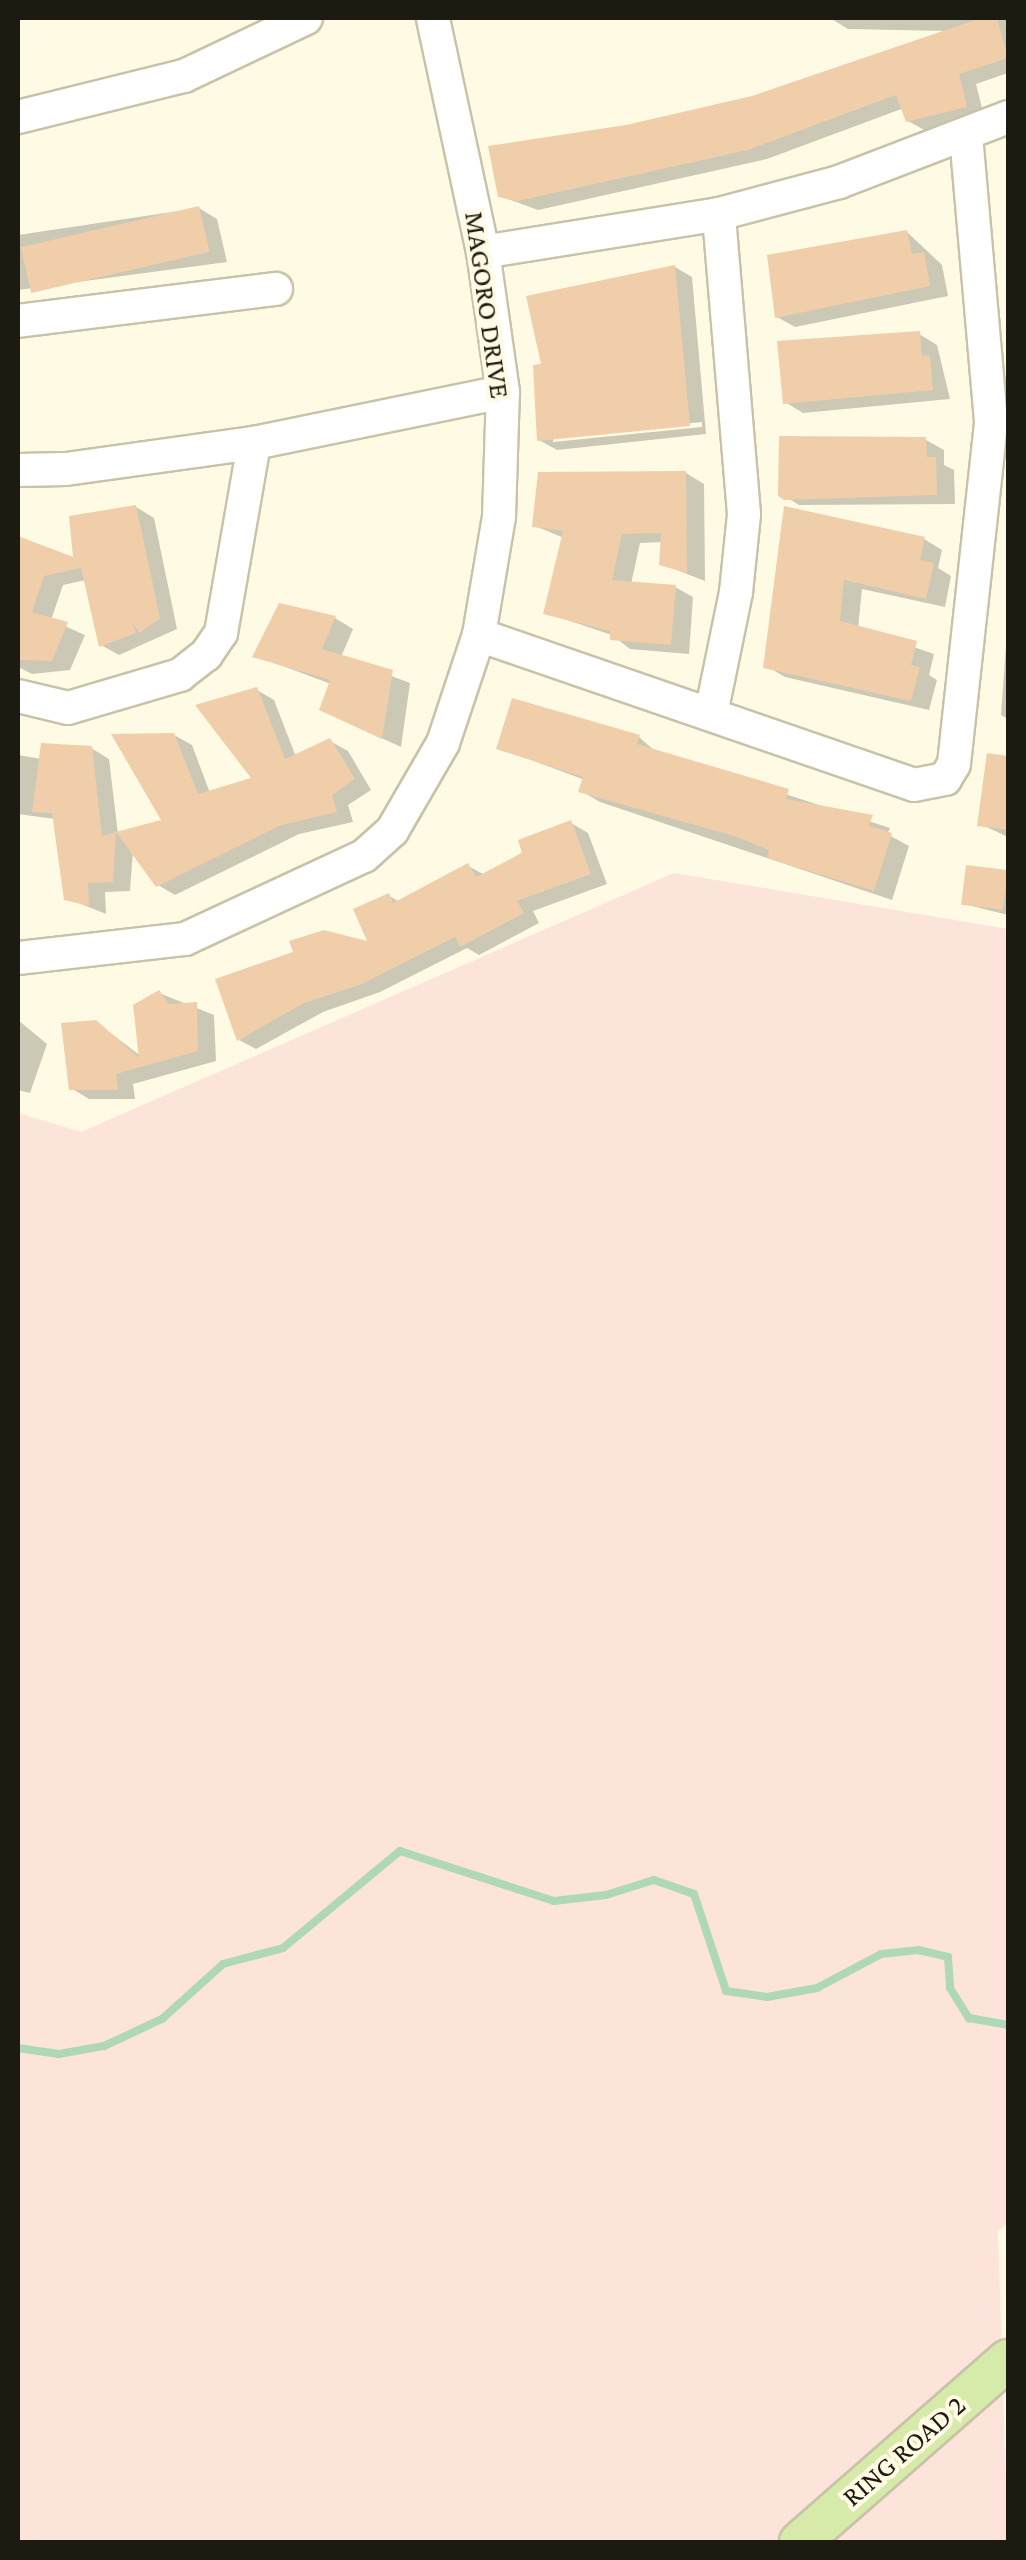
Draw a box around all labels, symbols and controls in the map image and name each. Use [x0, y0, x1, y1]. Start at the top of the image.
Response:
street label: MAGORO DRIVE [457, 209, 517, 401]
street label: RING ROAD 2 [835, 2388, 973, 2514]

